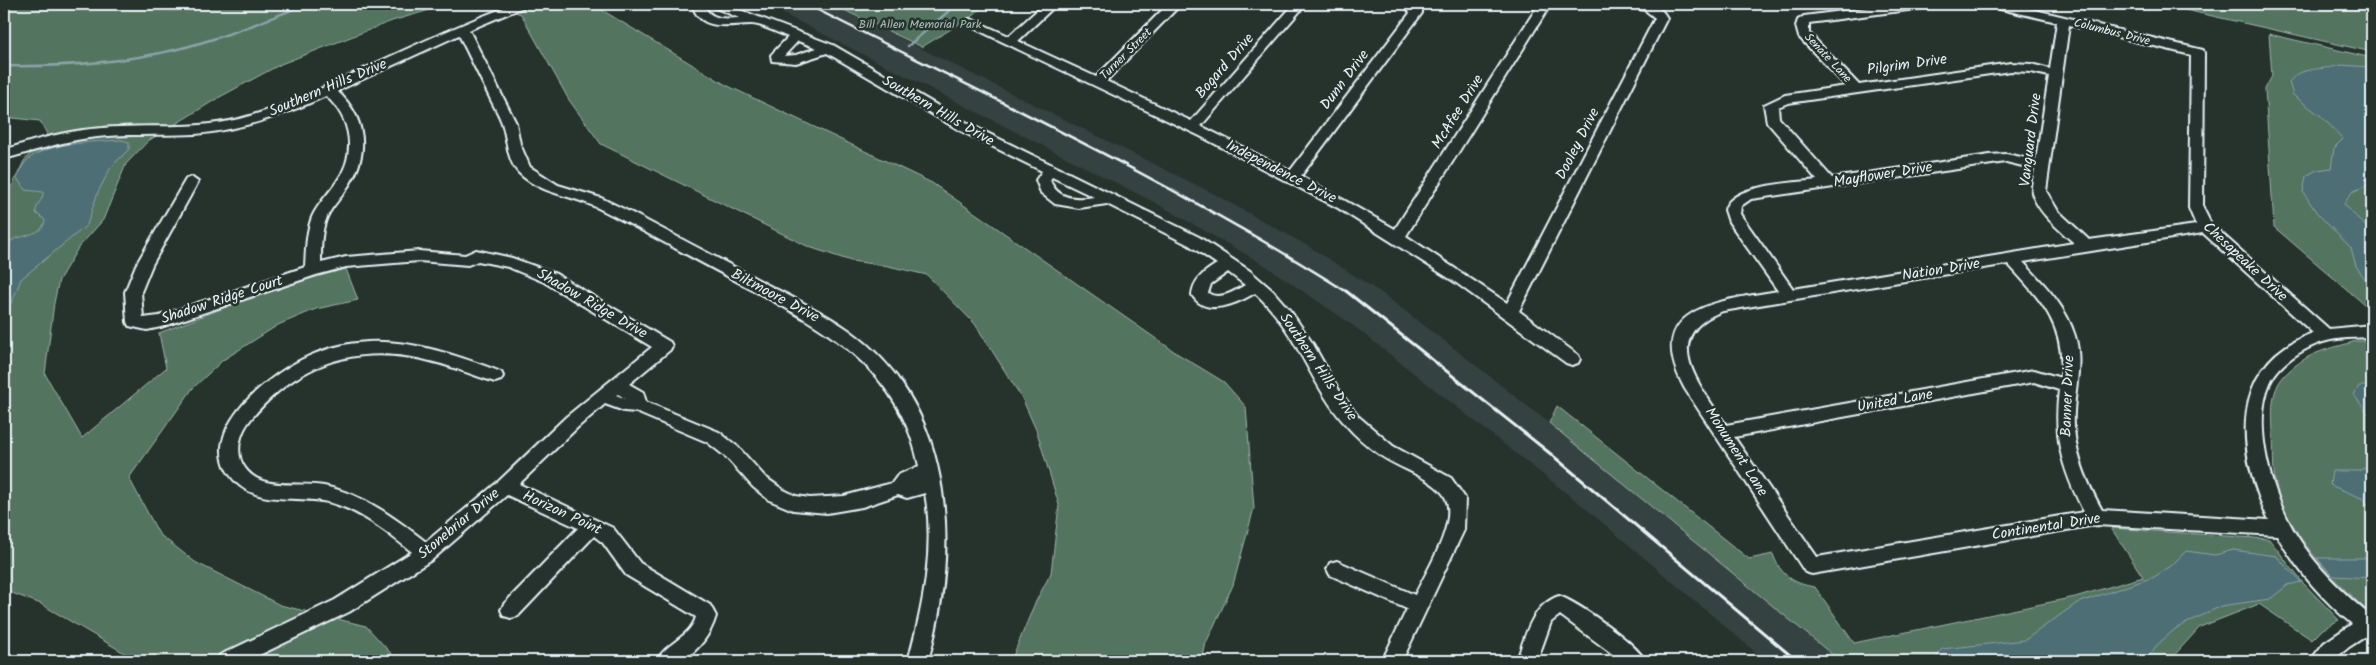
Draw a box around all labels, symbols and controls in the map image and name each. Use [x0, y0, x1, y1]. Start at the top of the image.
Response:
street label: Columbus Drive [2072, 13, 2153, 51]
park label: Bill Allen Memorial Park [859, 15, 982, 34]
street label: Turner Street [1096, 23, 1157, 84]
street label: Bogard Drive [1190, 28, 1261, 104]
street label: Senate Lane [1800, 29, 1857, 88]
street label: Dunn Drive [1314, 45, 1376, 115]
street label: Pilgrim Drive [1866, 47, 1949, 82]
street label: Southern Hills Drive [265, 52, 391, 124]
street label: Southern Hills Drive [877, 69, 999, 153]
street label: McAfee Drive [1426, 70, 1491, 154]
street label: Vanguard Drive [2013, 92, 2049, 188]
street label: Dooley Drive [1550, 104, 1607, 184]
street label: Independence Drive [1221, 134, 1341, 210]
street label: Mayflower Drive [1832, 155, 1934, 195]
street label: Chesapeake Drive [2197, 216, 2293, 308]
street label: Nation Drive [1900, 252, 1982, 288]
street label: Shadow Ridge Drive [532, 262, 652, 346]
street label: Biltmoore Drive [726, 263, 824, 330]
street label: Shadow Ridge Court [158, 269, 286, 331]
street label: Southern Hills Drive [1273, 308, 1363, 426]
street label: Banner Drive [2055, 355, 2081, 437]
street label: United Lane [1855, 382, 1935, 419]
street label: Monument Lane [1698, 403, 1774, 502]
street label: Stonebriar Drive [413, 482, 506, 566]
street label: Horizon Point [518, 484, 606, 542]
street label: Continental Drive [1990, 507, 2102, 547]

